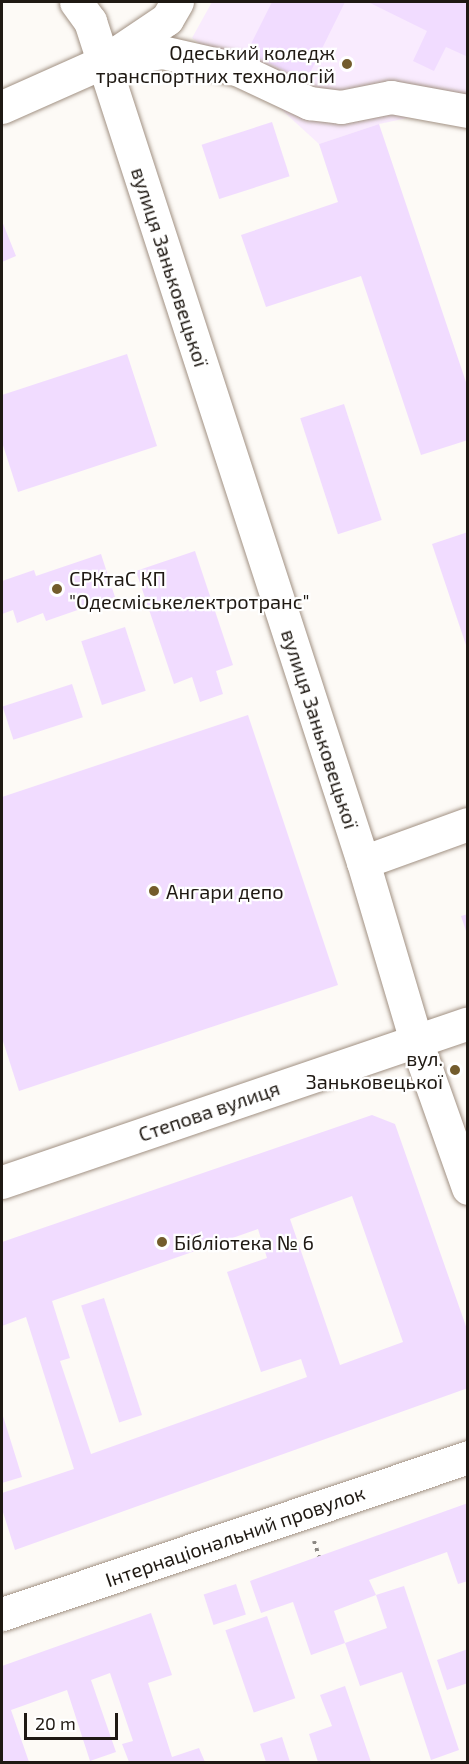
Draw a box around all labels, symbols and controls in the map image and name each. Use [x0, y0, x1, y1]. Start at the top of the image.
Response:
place label: Одеський коледж транспортних технологій [96, 40, 335, 87]
marker: Одеський коледж транспортних технологій [340, 57, 354, 71]
street label: вулиця Заньковецької [126, 164, 214, 370]
place label: СРКтаС КП "Одесміськелектротранс" [69, 566, 310, 613]
marker: СРКтаС КП "Одесміськелектротранс" [50, 582, 64, 596]
street label: вулиця Заньковецької [276, 626, 364, 832]
place label: Ангари депо [166, 879, 284, 903]
marker: Ангари депо [147, 884, 161, 898]
place label: вул. Заньковецької [306, 1046, 443, 1093]
marker: вул. Заньковецької [448, 1063, 462, 1077]
street label: Степова вулиця [135, 1076, 283, 1146]
place label: Бібліотека № 6 [174, 1230, 314, 1254]
marker: Бібліотека № 6 [155, 1235, 169, 1249]
street label: Інтернаціональний провулок [102, 1480, 368, 1592]
scale bar [27, 1701, 122, 1739]
text: 20 m [35, 1712, 76, 1734]

